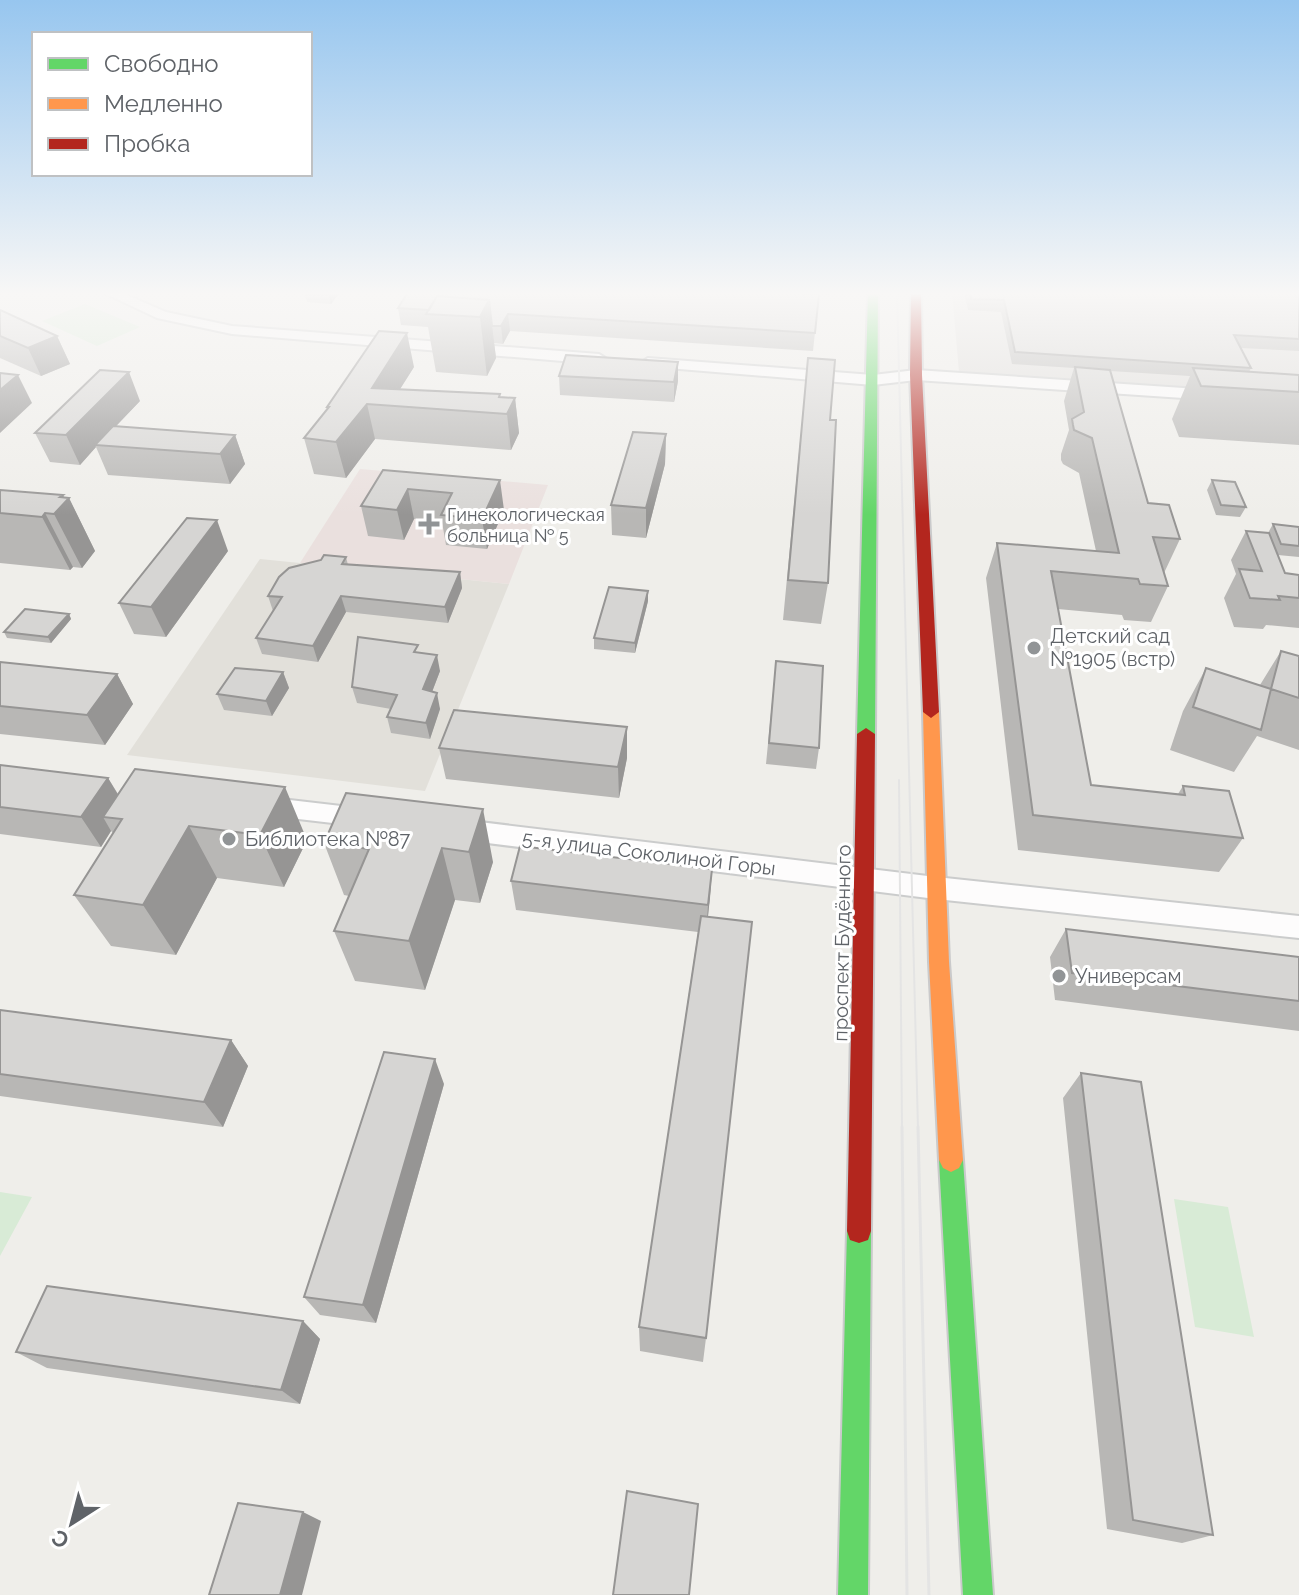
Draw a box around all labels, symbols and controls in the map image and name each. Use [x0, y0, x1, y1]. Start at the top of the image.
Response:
legend [32, 32, 312, 176]
text: Свободно [104, 49, 219, 78]
text: Медленно [104, 89, 223, 118]
text: Пробка [104, 129, 190, 158]
place label: Гинекологическая больница № 5 [447, 504, 605, 546]
marker: Гинекологическая больница № 5 [418, 513, 440, 535]
place label: Детский сад №1905 (встр) [1050, 624, 1175, 671]
marker: Детский сад №1905 (встр) [1025, 639, 1043, 657]
street label: 5-я улица Соколиной Горы [521, 826, 777, 880]
place label: Библиотека №87 [245, 827, 411, 851]
marker: Библиотека №87 [220, 830, 238, 848]
street label: проспект Будённого [828, 844, 856, 1042]
place label: Универсам [1075, 964, 1182, 988]
marker: Универсам [1050, 967, 1068, 985]
north arrow [32, 1483, 112, 1563]
text: С [46, 1524, 74, 1554]

